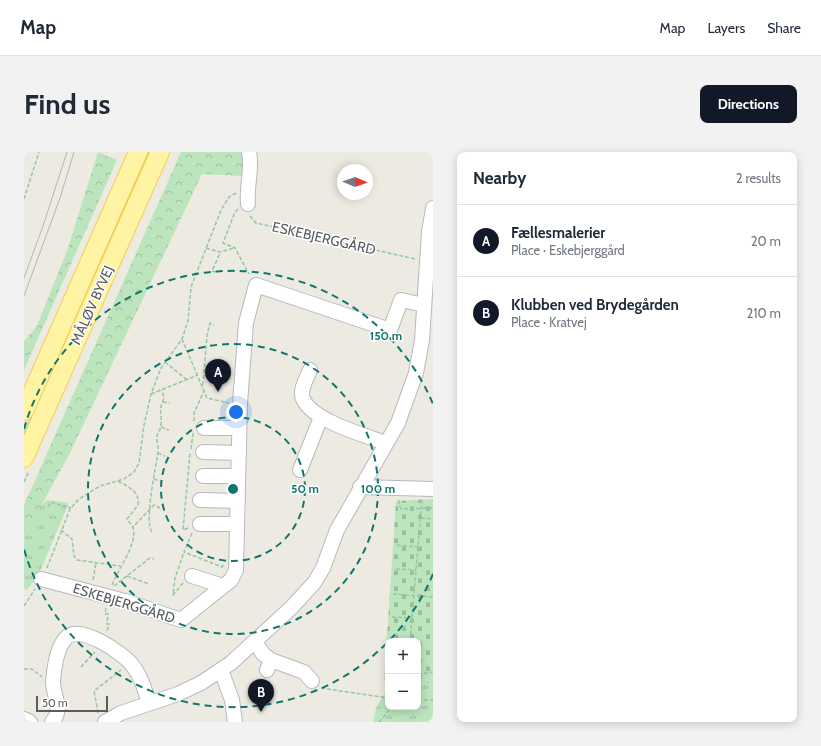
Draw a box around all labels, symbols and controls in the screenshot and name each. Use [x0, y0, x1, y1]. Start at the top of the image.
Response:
text: Map [20, 16, 56, 39]
text: Map [660, 19, 685, 37]
text: Layers [707, 19, 745, 37]
text: Share [767, 19, 801, 37]
button: Directions [700, 85, 797, 123]
text: Find us [24, 87, 110, 121]
north arrow [337, 164, 373, 200]
text: Nearby [473, 168, 526, 188]
text: 2 results [736, 170, 781, 186]
street label: ESKEBJERGGÅRD [270, 217, 378, 259]
text: Fællesmalerier [511, 224, 605, 242]
text: A [482, 233, 490, 249]
text: 20 m [751, 233, 781, 249]
text: Place · Eskebjerggård [511, 242, 625, 258]
street label: MÅLØV BYVEJ [67, 263, 117, 347]
text: Klubben ved Brydegården [511, 296, 679, 314]
text: B [482, 305, 490, 321]
text: 210 m [747, 305, 781, 321]
text: Place · Kratvej [511, 314, 587, 330]
text: 150 m [370, 328, 402, 343]
pin: A [205, 359, 231, 392]
your location [226, 402, 246, 422]
text: 50 m [291, 481, 319, 496]
text: 100 m [361, 481, 395, 496]
centre of rings [226, 482, 240, 496]
street label: ESKEBJERGGÅRD [71, 579, 177, 627]
map controls [385, 638, 421, 710]
button: + [385, 638, 421, 674]
button: − [385, 674, 421, 710]
pin: B [248, 679, 274, 712]
scale bar [36, 694, 108, 713]
text: 50 m [42, 696, 68, 710]

